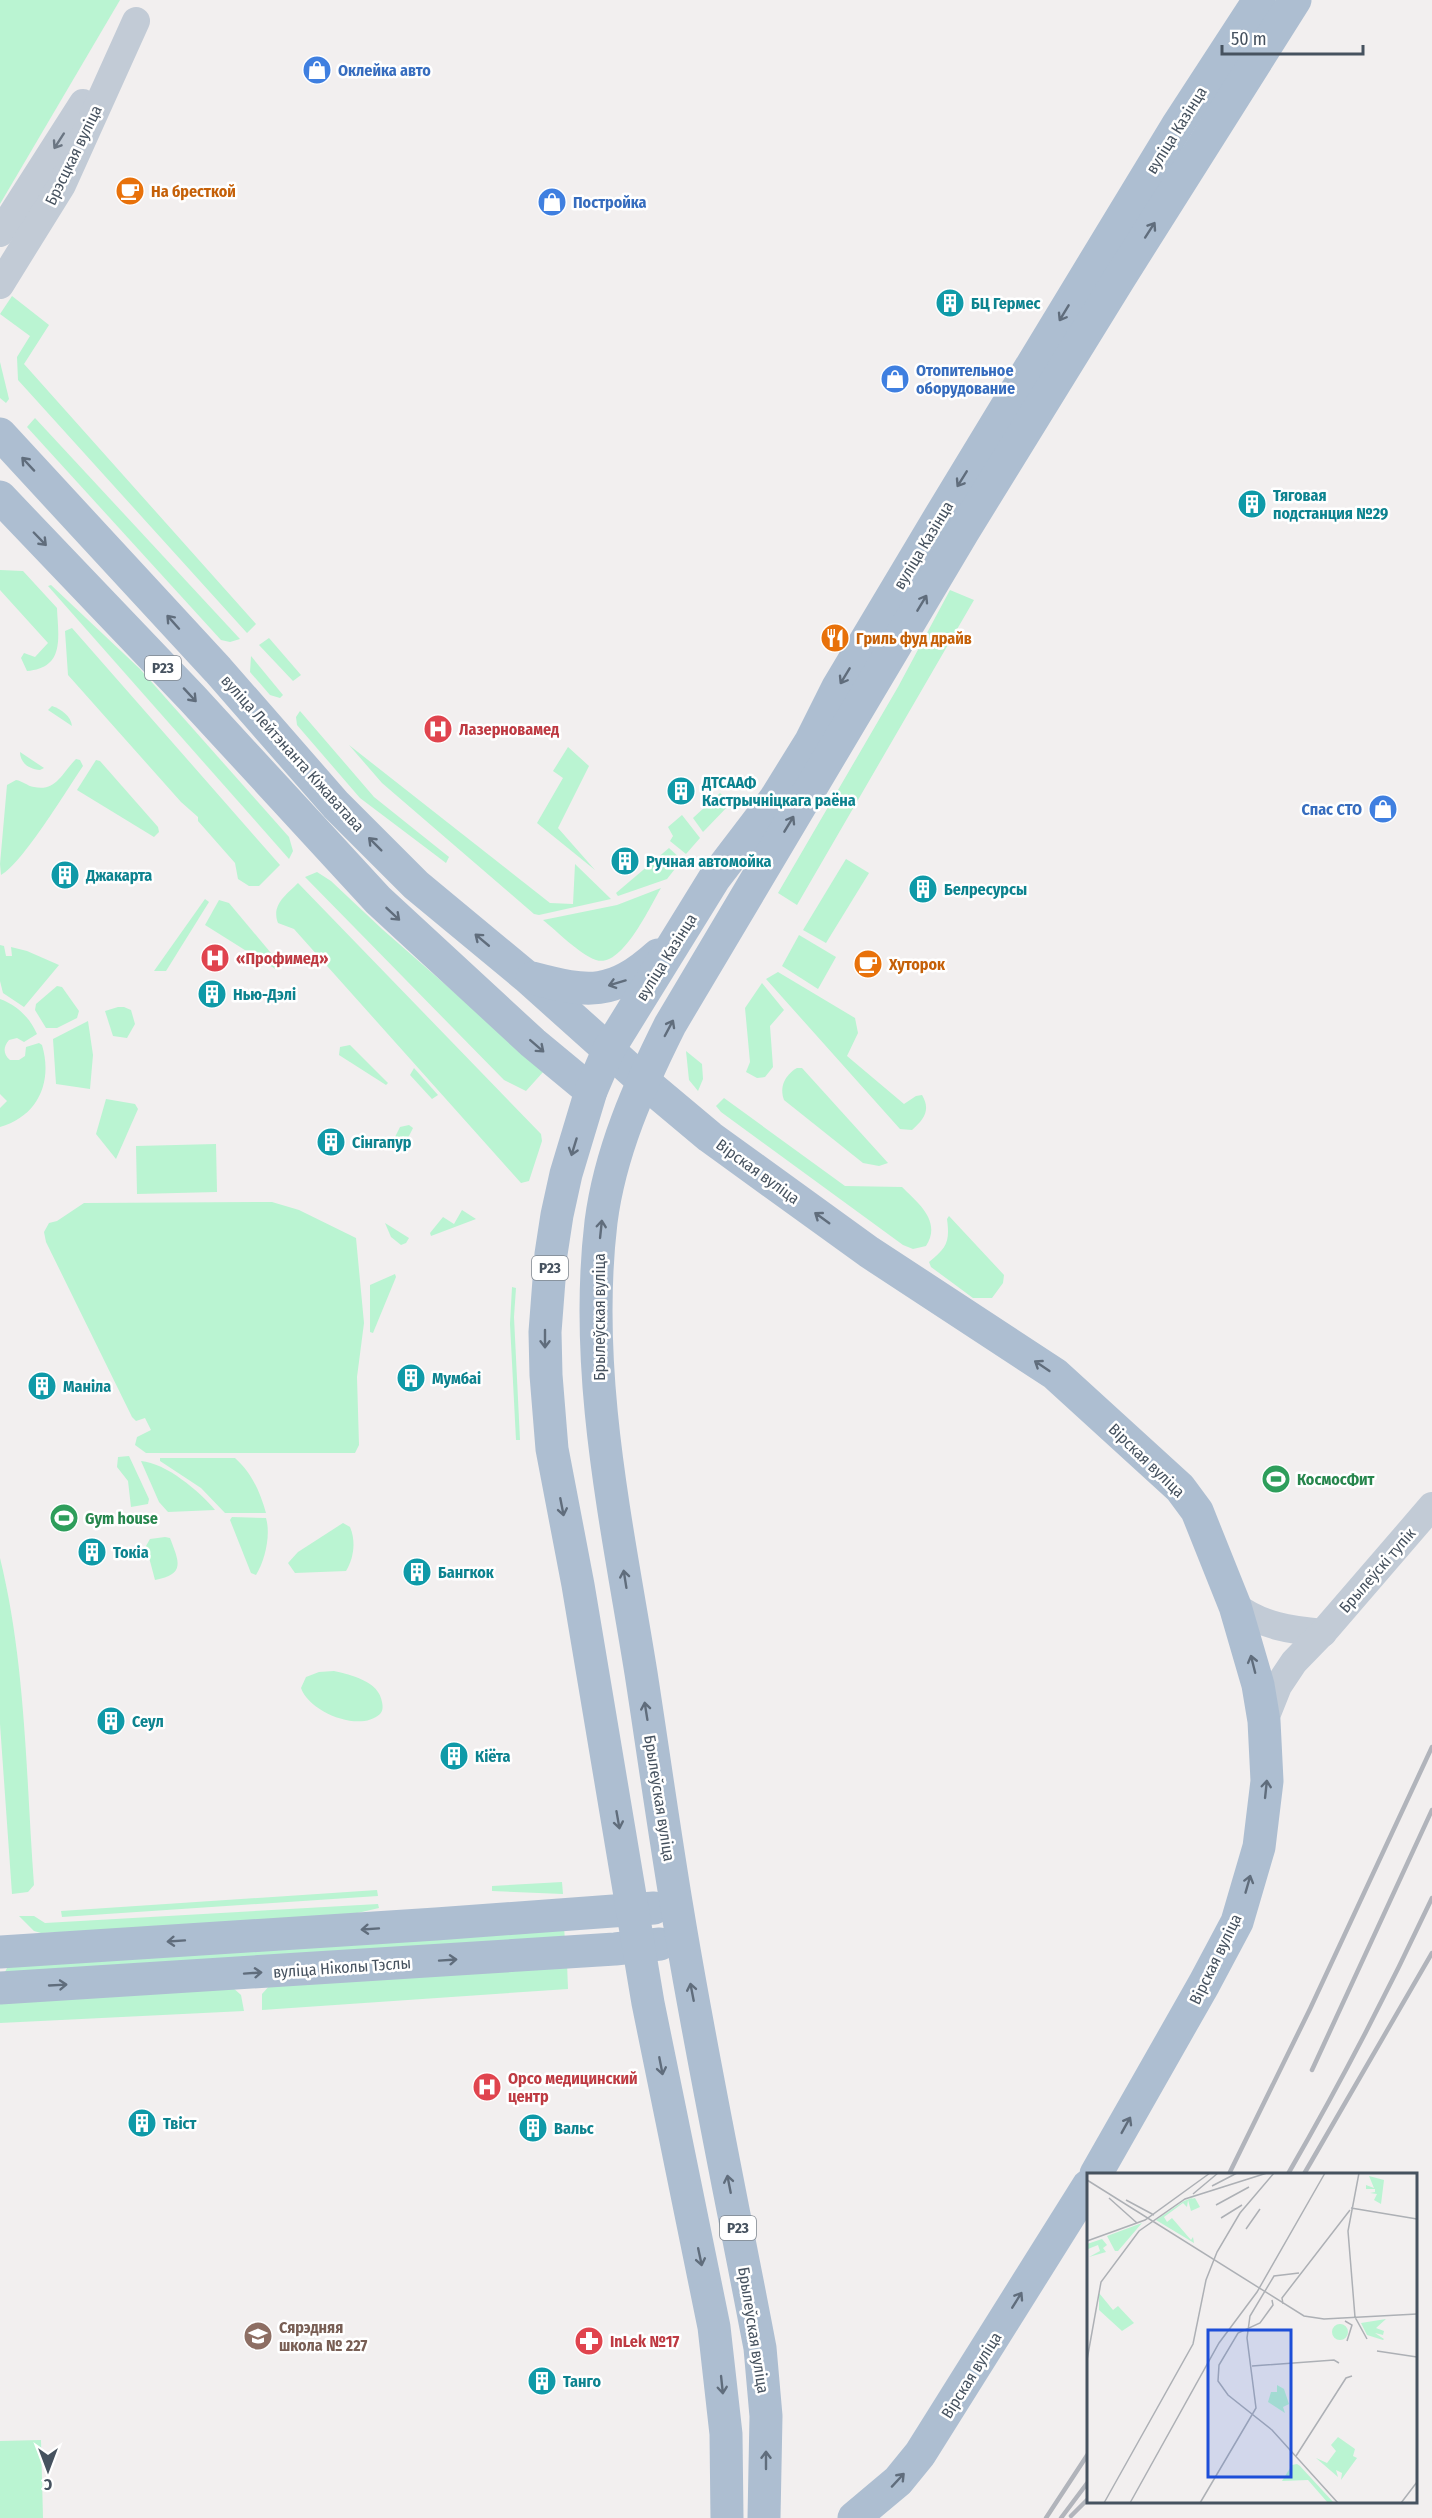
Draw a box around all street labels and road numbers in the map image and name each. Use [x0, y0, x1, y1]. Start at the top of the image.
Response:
street label: вуліца Казінца [1142, 83, 1211, 177]
street label: Брэсцкая вуліца [41, 102, 106, 208]
street label: вуліца Казінца [890, 498, 957, 593]
road number: Р23 [145, 656, 181, 680]
street label: вуліца Лейтэнанта Кіжаватава [217, 671, 368, 836]
street label: вуліца Казінца [632, 910, 701, 1004]
street label: Вірская вуліца [712, 1135, 803, 1208]
street label: Брылеўская вуліца [590, 1253, 609, 1381]
road number: Р23 [532, 1256, 568, 1280]
street label: Вірская вуліца [1105, 1419, 1189, 1501]
street label: Брылеўскі тупік [1335, 1524, 1420, 1617]
street label: Брылеўская вуліца [640, 1734, 679, 1863]
street label: Вірская вуліца [1185, 1911, 1246, 2008]
street label: вуліца Ніколы Тэслы [272, 1953, 412, 1982]
road number: Р23 [720, 2216, 756, 2240]
street label: Брылеўская вуліца [734, 2266, 773, 2395]
street label: Вірская вуліца [937, 2328, 1006, 2422]

